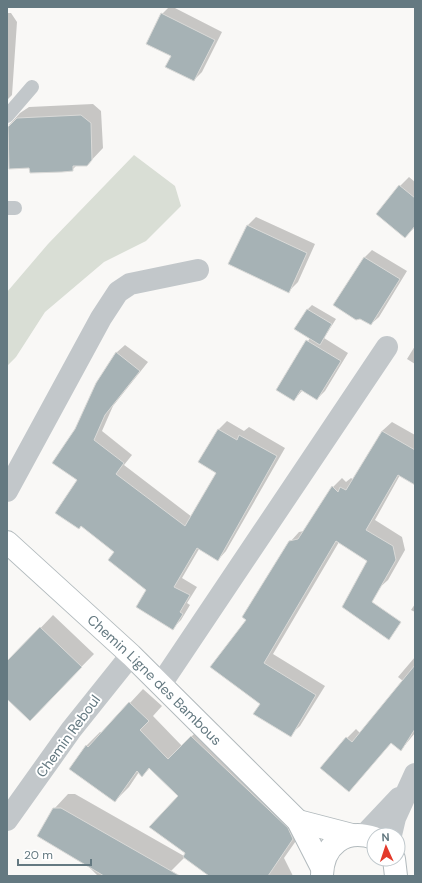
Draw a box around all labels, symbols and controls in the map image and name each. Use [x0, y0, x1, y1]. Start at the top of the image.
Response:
street label: Chemin Ligne des Bambous [84, 611, 226, 749]
street label: Chemin Reboul [32, 691, 104, 781]
north arrow [366, 827, 406, 867]
text: N [381, 830, 390, 844]
scale bar [18, 841, 91, 867]
text: 20 m [24, 847, 53, 863]

